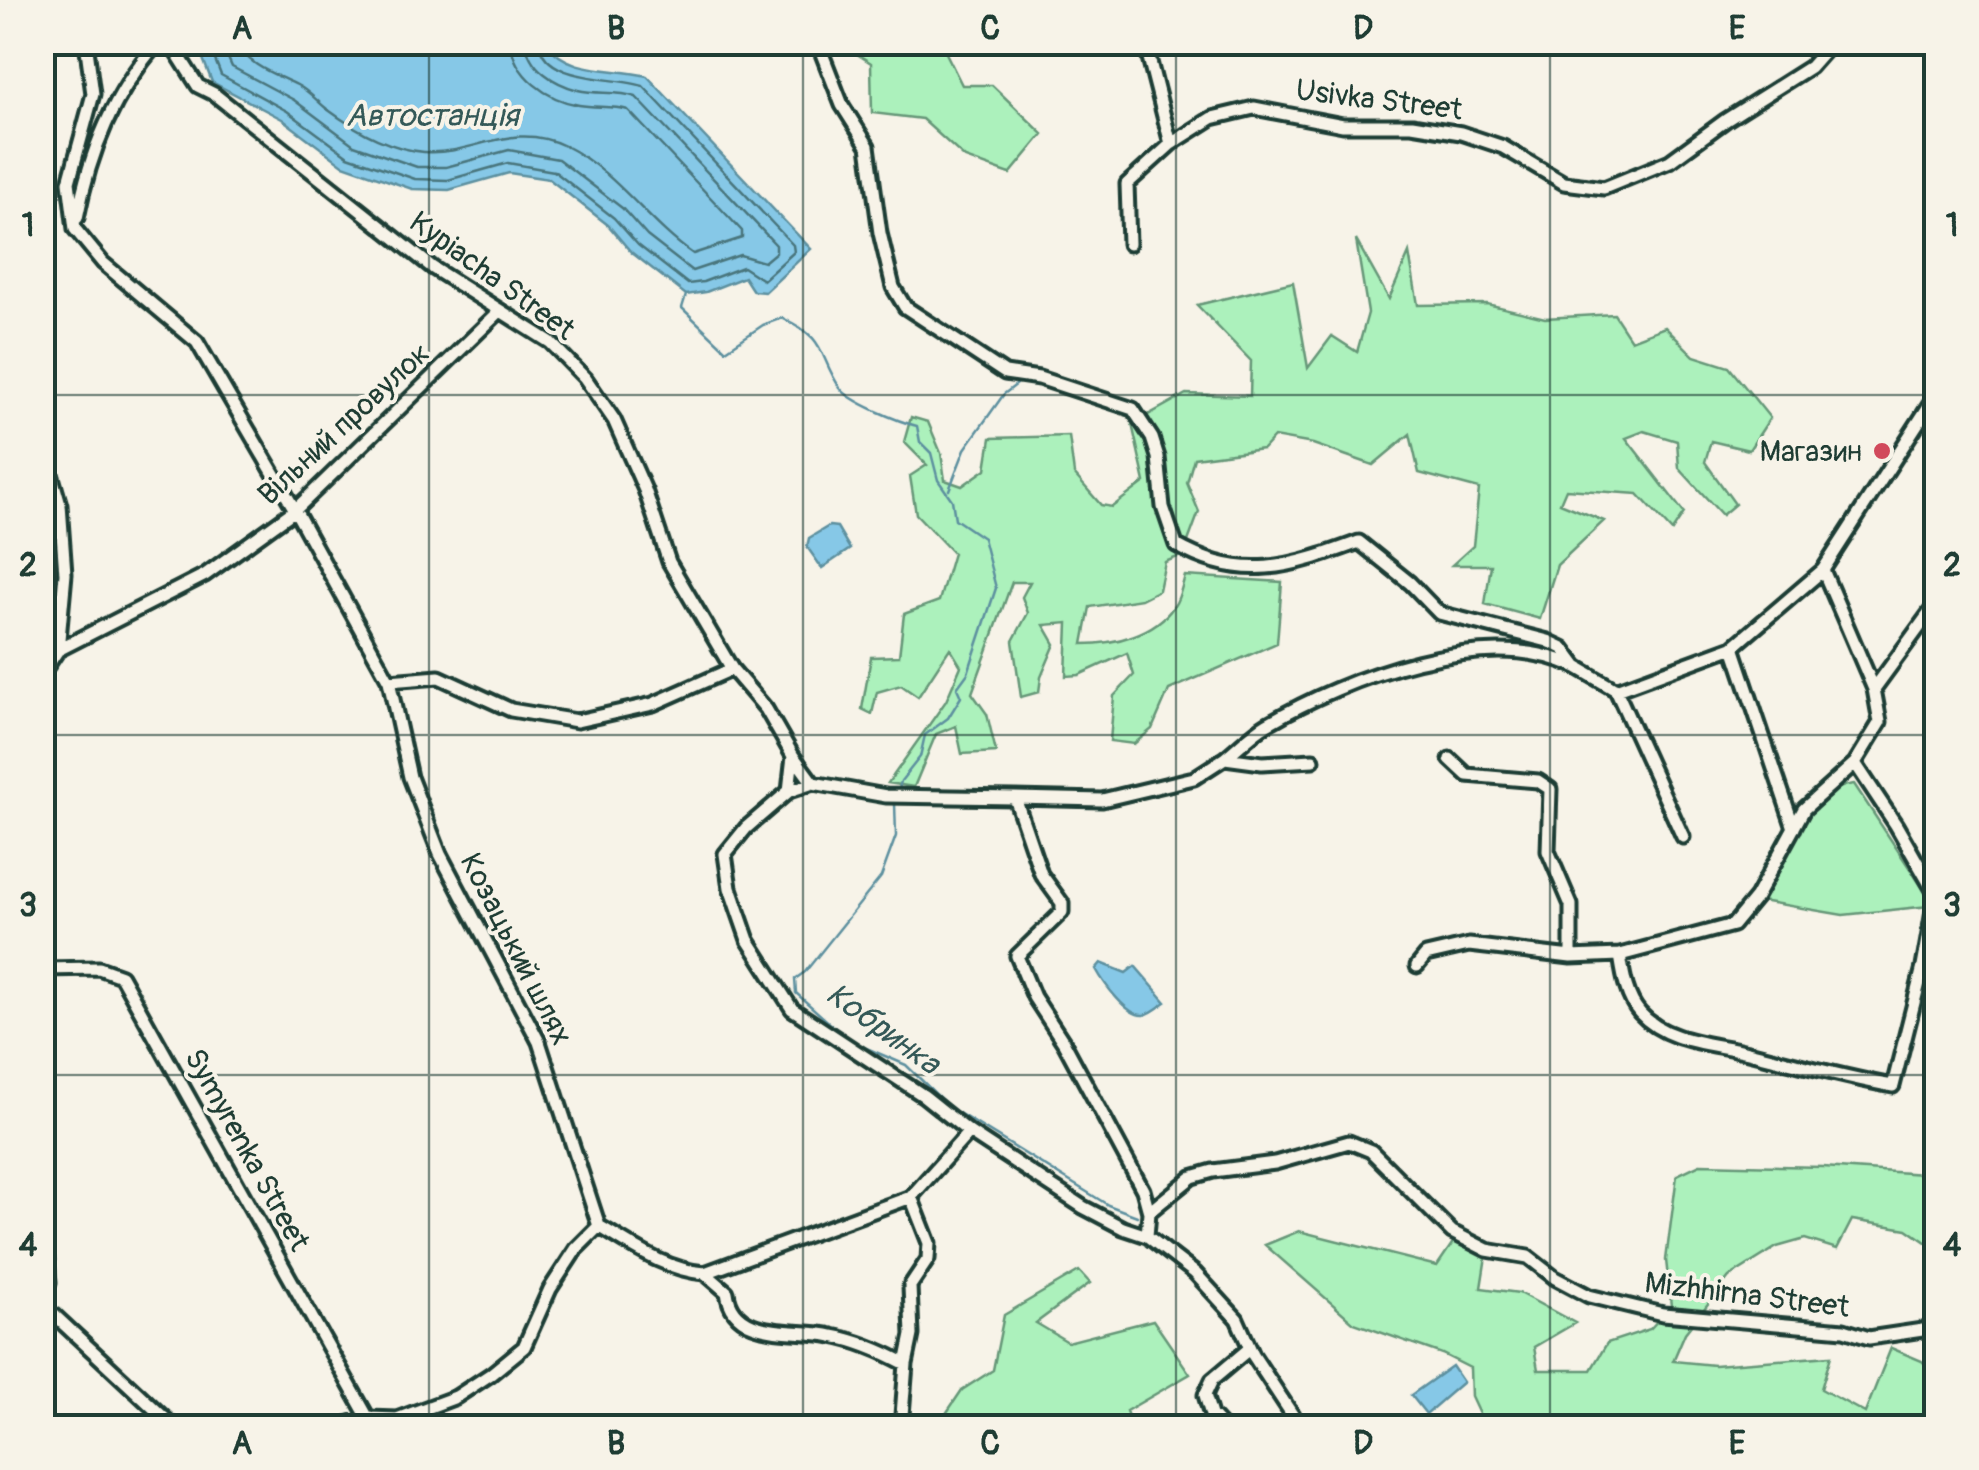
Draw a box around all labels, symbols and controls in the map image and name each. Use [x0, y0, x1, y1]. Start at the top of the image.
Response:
text: A [232, 9, 253, 49]
text: B [607, 9, 625, 49]
text: C [980, 9, 1000, 49]
text: D [1353, 9, 1373, 49]
text: E [1729, 9, 1746, 49]
street label: Usivka Street [1294, 71, 1465, 129]
water label: Автостанція [345, 96, 521, 136]
street label: Kypiacha Street [402, 204, 583, 349]
text: 1 [22, 206, 34, 246]
text: 1 [1946, 206, 1958, 246]
street label: Вільний провулок [250, 335, 438, 513]
place label: Магазин [1759, 433, 1862, 470]
marker: Магазин [1871, 440, 1893, 462]
text: 2 [19, 546, 37, 586]
text: 2 [1943, 546, 1961, 586]
street label: Козацький шлях [452, 847, 580, 1051]
text: 3 [19, 886, 37, 926]
text: 3 [1943, 886, 1961, 926]
water label: Кобринка [818, 974, 949, 1085]
street label: Symyrenka Street [176, 1042, 318, 1258]
text: 4 [19, 1226, 38, 1266]
text: 4 [1943, 1226, 1962, 1266]
street label: Mizhhirna Street [1643, 1264, 1852, 1326]
text: A [232, 1424, 253, 1464]
text: B [607, 1424, 625, 1464]
text: C [980, 1424, 1000, 1464]
text: D [1353, 1424, 1373, 1464]
text: E [1729, 1424, 1746, 1464]

